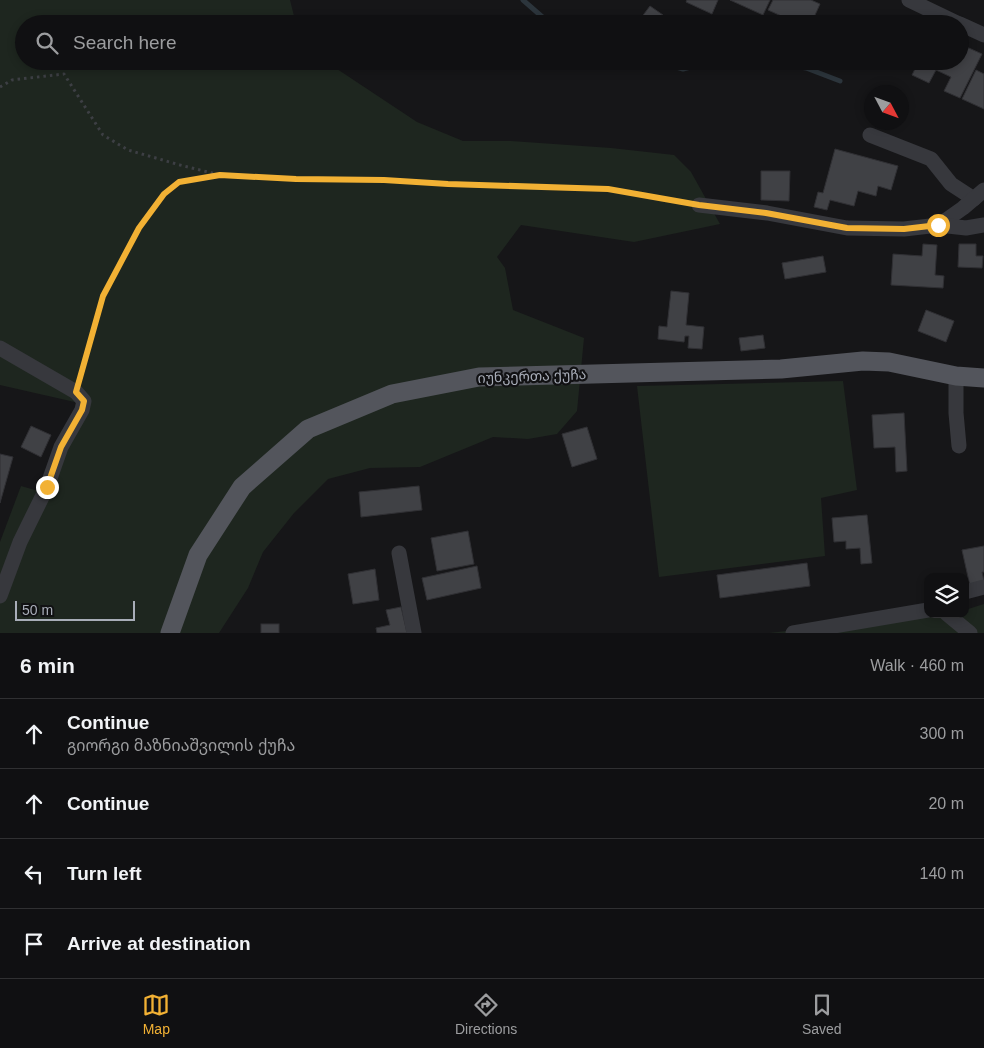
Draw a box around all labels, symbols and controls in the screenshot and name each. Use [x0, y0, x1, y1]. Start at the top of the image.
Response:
search box [15, 15, 969, 70]
icon: search [33, 29, 61, 57]
text: Search here [73, 32, 177, 53]
north arrow [864, 85, 909, 130]
route start [927, 214, 950, 237]
street label: იუნკერთა ქუჩა [477, 366, 587, 387]
route end [36, 476, 59, 499]
map controls [924, 573, 969, 618]
button: layers [924, 573, 969, 618]
scale bar [15, 598, 135, 621]
text: 50 m [22, 602, 53, 618]
text: 6 min [20, 654, 75, 677]
text: Walk · 460 m [870, 657, 964, 674]
text: Continue [67, 712, 149, 733]
icon: ahead [20, 720, 48, 748]
text: 300 m [920, 725, 964, 742]
text: გიორგი მაზნიაშვილის ქუჩა [67, 737, 295, 754]
icon: ahead [20, 790, 48, 818]
text: Continue [67, 793, 149, 814]
text: 20 m [928, 795, 964, 812]
icon: left [20, 860, 48, 888]
text: Turn left [67, 863, 142, 884]
text: 140 m [920, 865, 964, 882]
icon: arrive [20, 930, 48, 958]
text: Arrive at destination [67, 933, 251, 954]
tab: Map [142, 991, 170, 1037]
tab: Directions [455, 991, 517, 1037]
tab: Saved [802, 991, 842, 1037]

